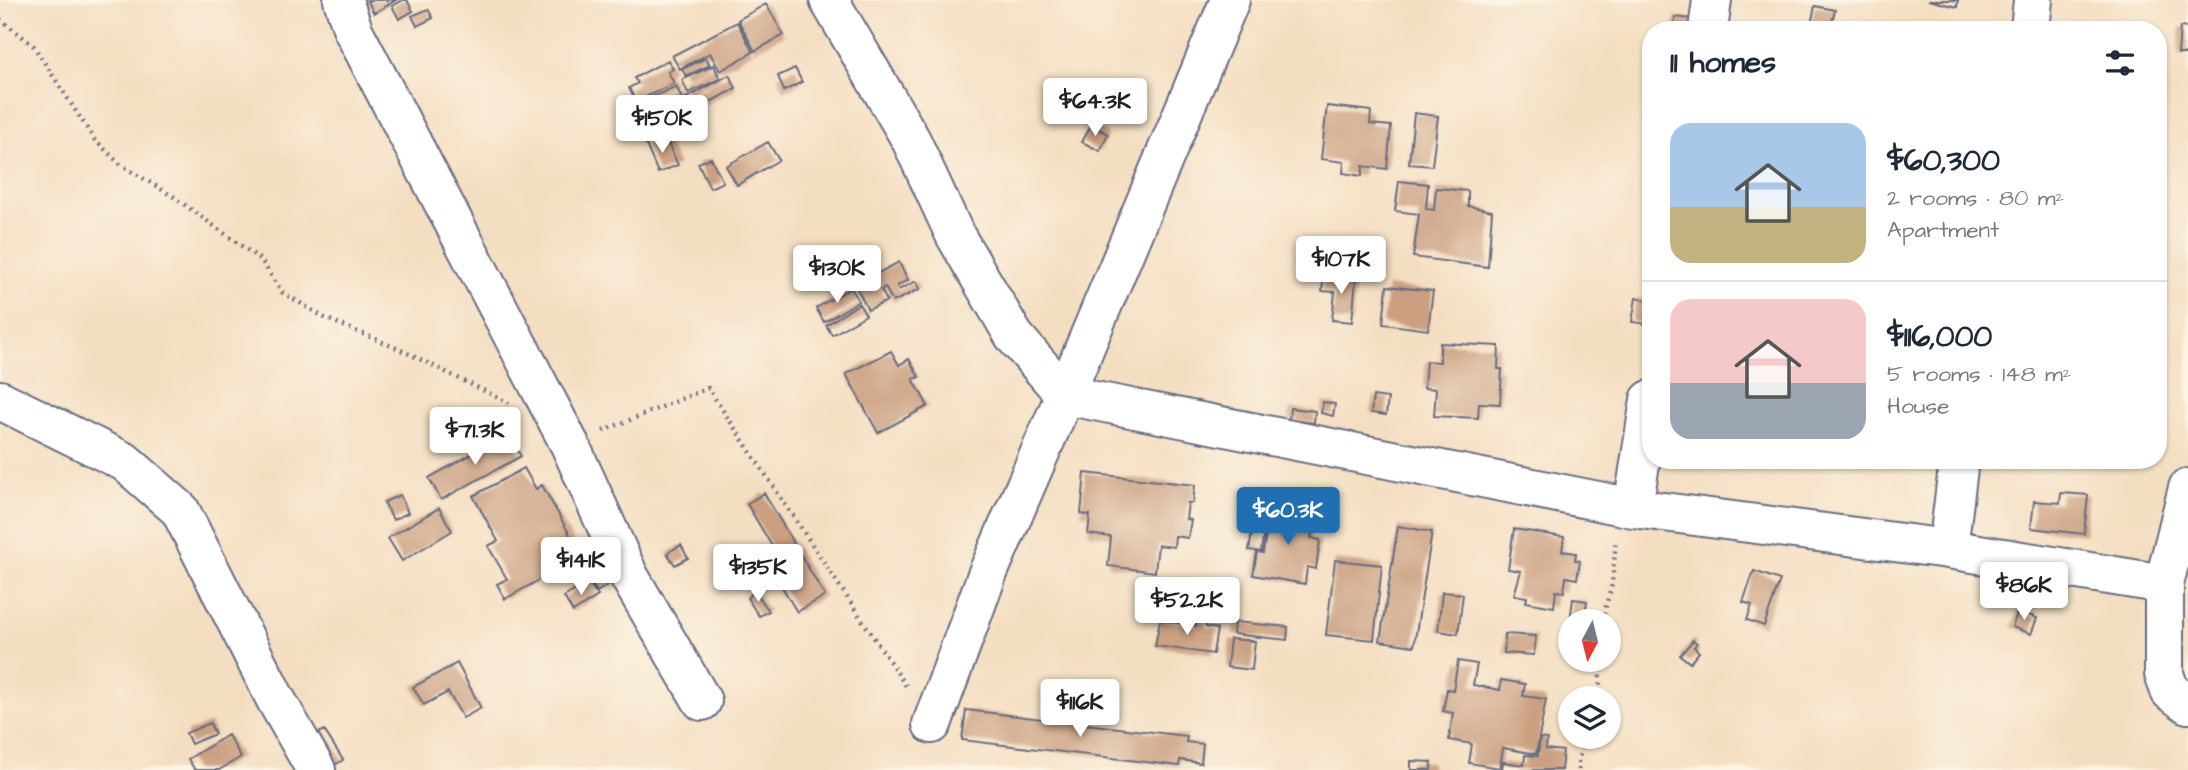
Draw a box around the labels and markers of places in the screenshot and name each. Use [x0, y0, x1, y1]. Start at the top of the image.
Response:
pin: $64.3K [1038, 78, 1152, 138]
pin: $150K [613, 96, 711, 155]
pin: $107K [1292, 236, 1390, 296]
pin: $130K [788, 246, 886, 305]
pin: $71.3K [418, 407, 532, 467]
pin: $60.3K [1231, 488, 1345, 547]
pin: $141K [532, 538, 630, 597]
pin: $135K [709, 544, 807, 604]
pin: $86K [1983, 562, 2065, 622]
pin: $52.2K [1130, 578, 1244, 637]
pin: $116K [1031, 680, 1129, 739]

